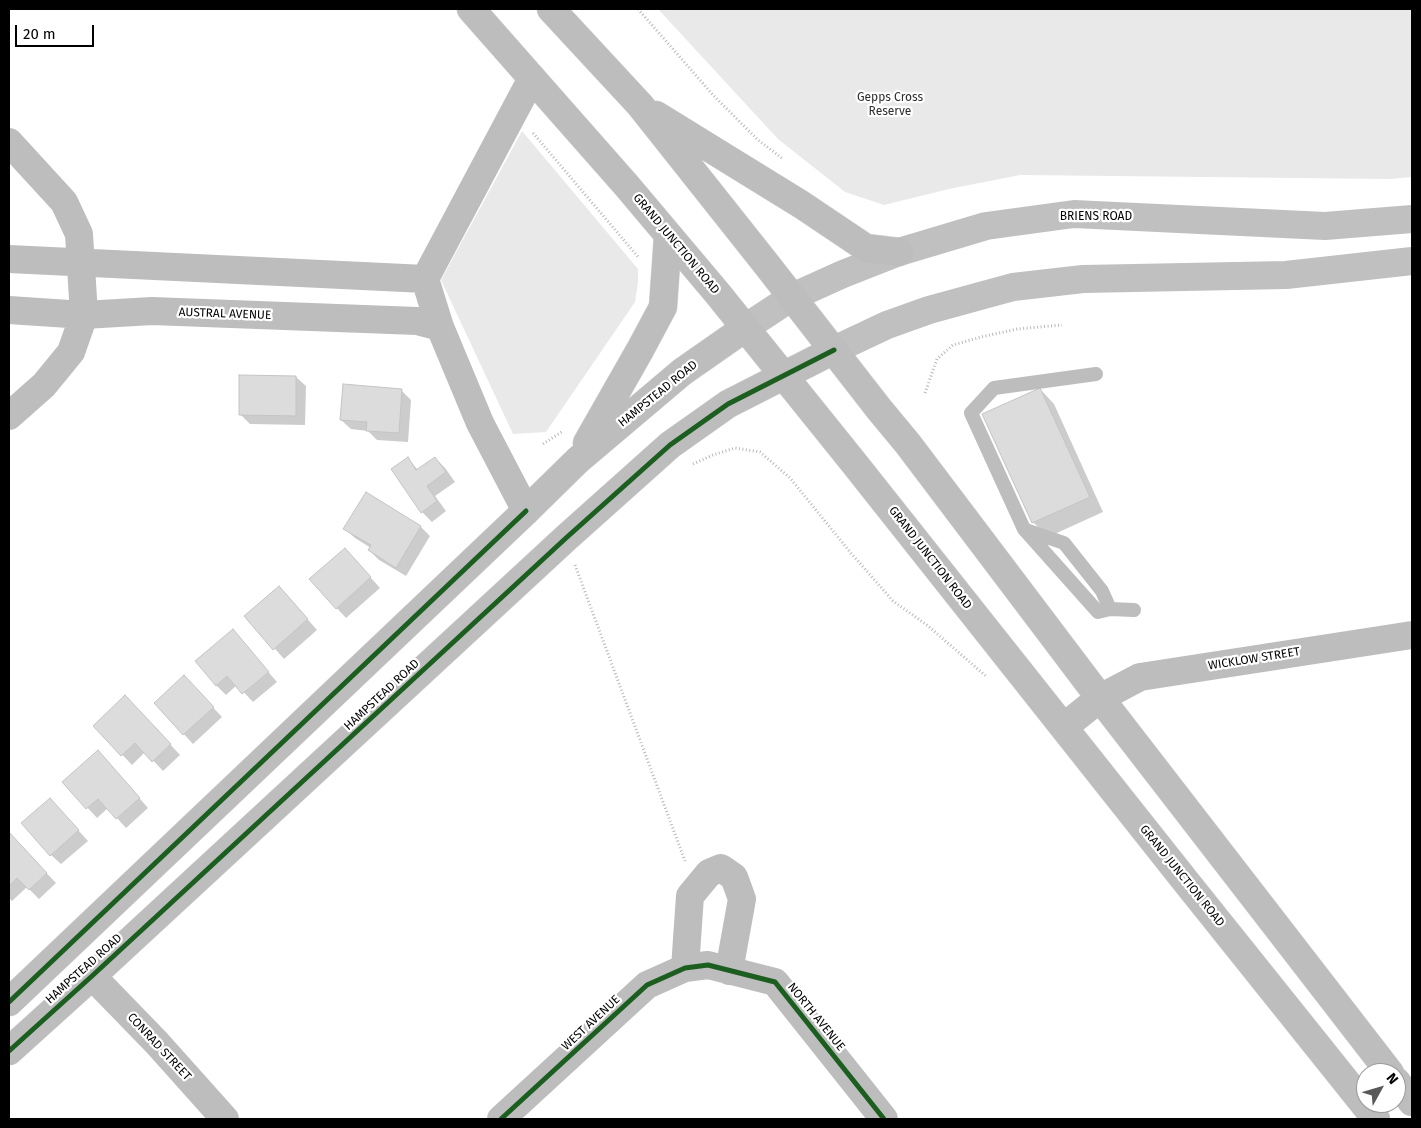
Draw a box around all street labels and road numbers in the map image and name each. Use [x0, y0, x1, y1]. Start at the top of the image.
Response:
street label: GRAND JUNCTION ROAD [630, 191, 722, 297]
street label: BRIENS ROAD [1060, 210, 1132, 224]
street label: AUSTRAL AVENUE [178, 305, 272, 323]
street label: HAMPSTEAD ROAD [615, 358, 701, 430]
street label: GRAND JUNCTION ROAD [885, 504, 975, 612]
street label: WICKLOW STREET [1207, 645, 1301, 673]
street label: HAMPSTEAD ROAD [341, 656, 423, 734]
street label: GRAND JUNCTION ROAD [1137, 822, 1227, 930]
street label: HAMPSTEAD ROAD [43, 931, 125, 1007]
street label: NORTH AVENUE [784, 980, 848, 1054]
street label: WEST AVENUE [559, 992, 623, 1054]
street label: CONRAD STREET [124, 1010, 194, 1084]

